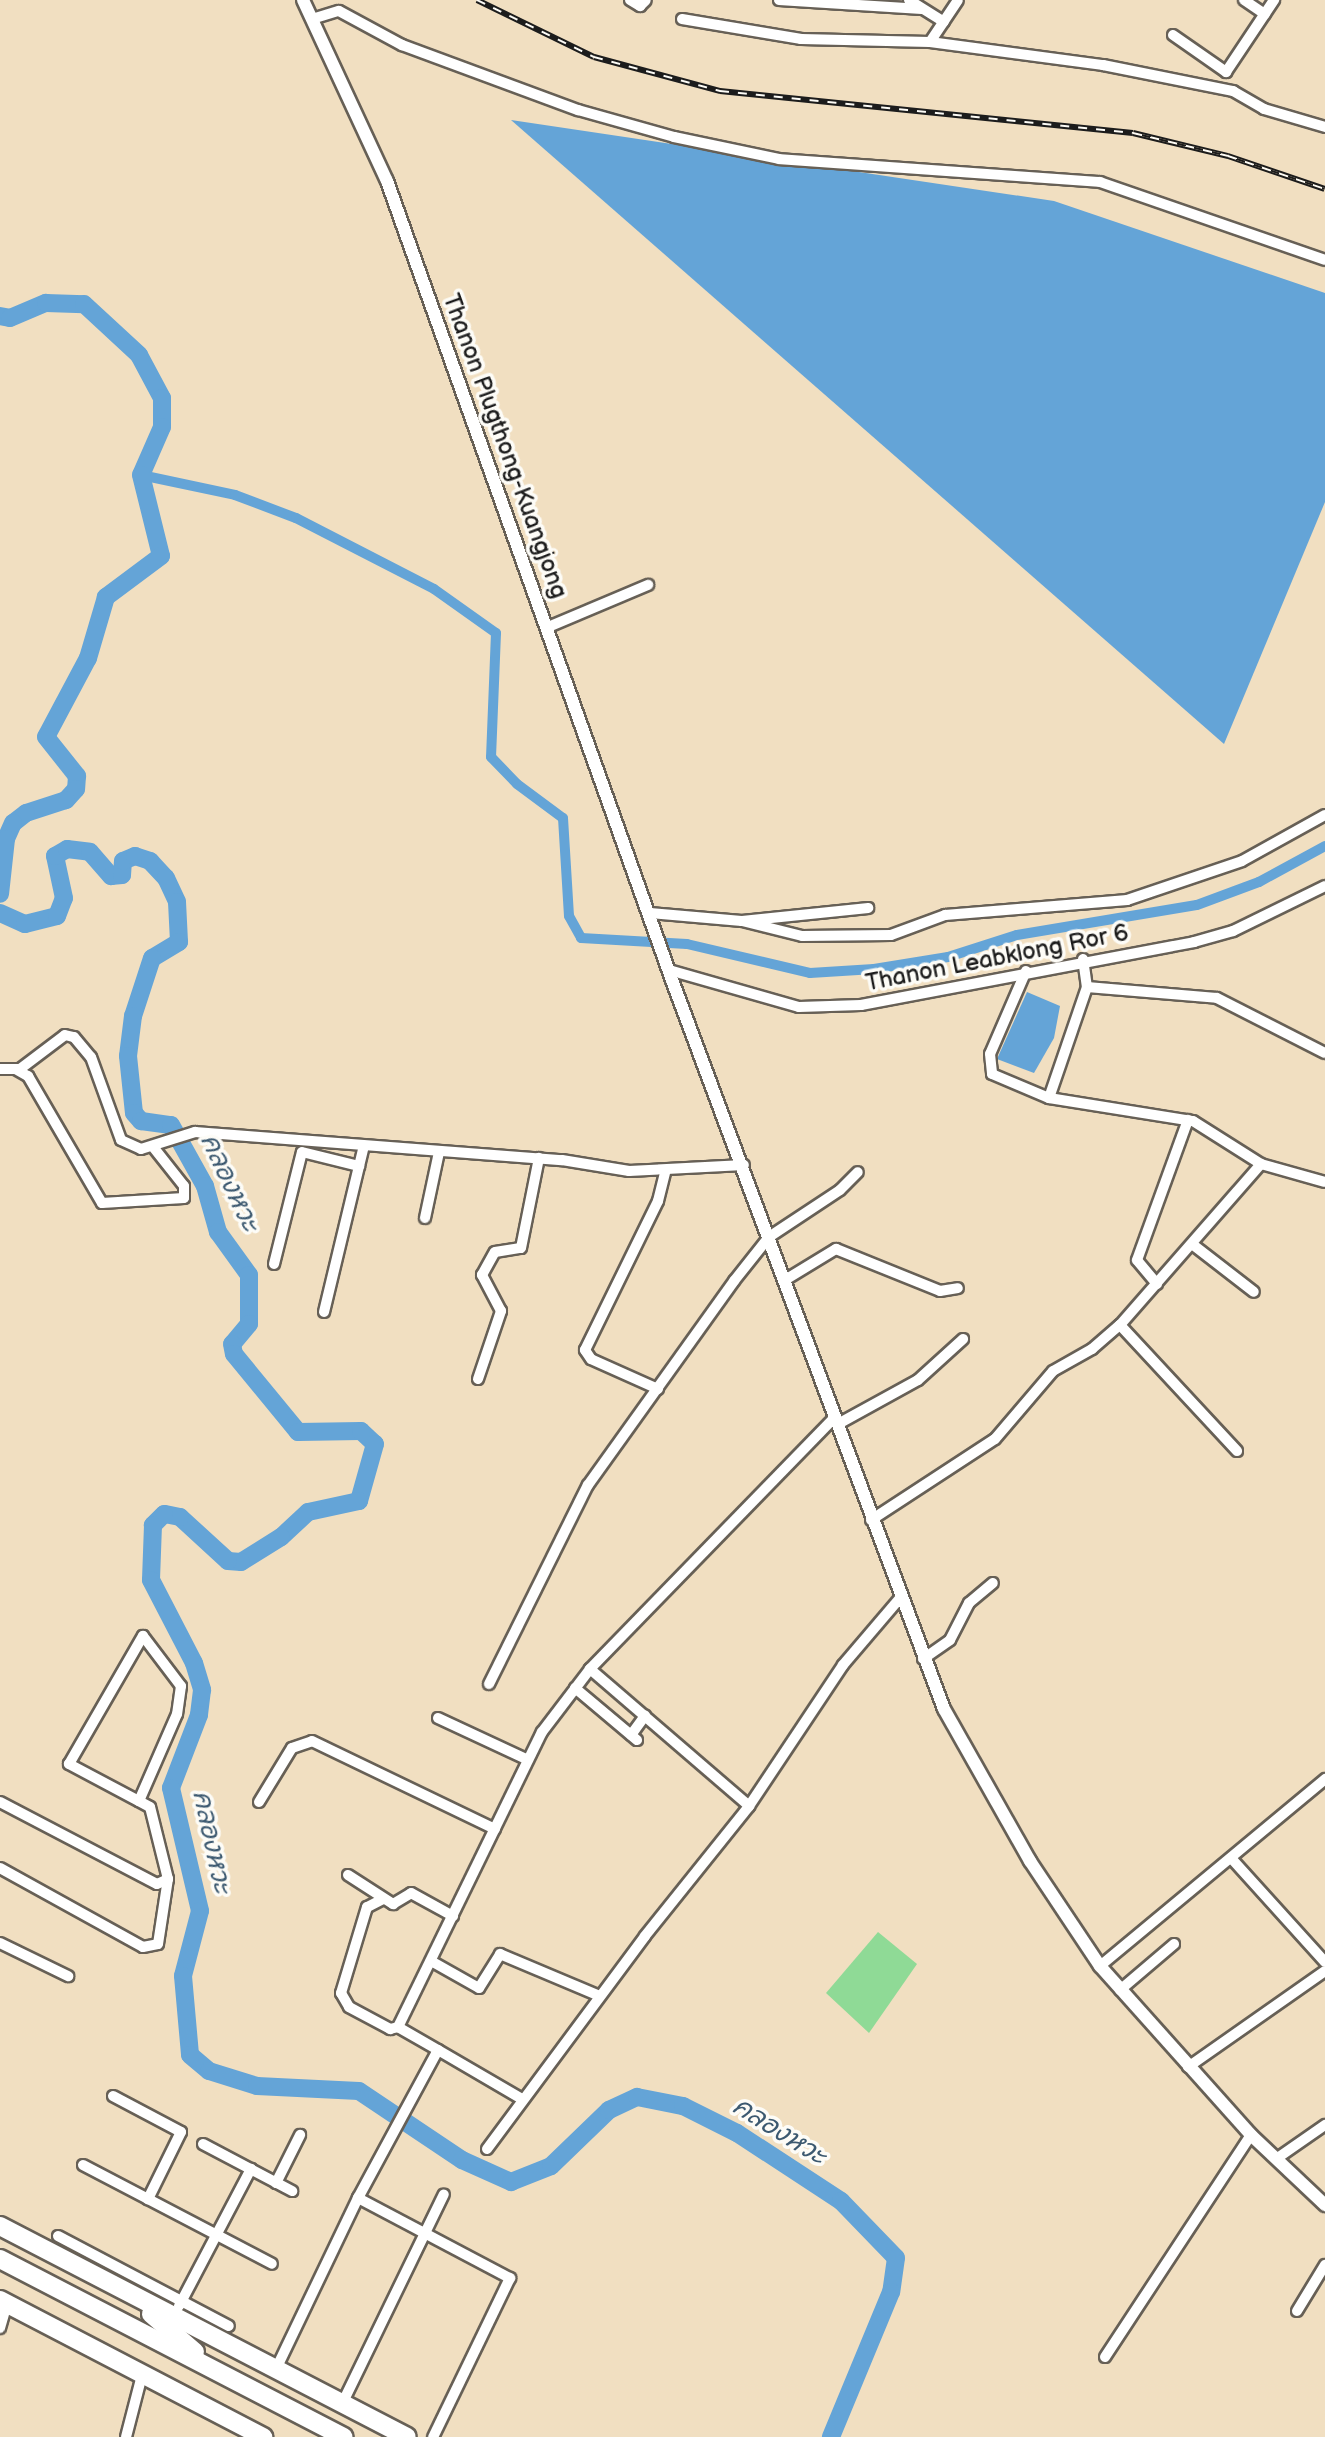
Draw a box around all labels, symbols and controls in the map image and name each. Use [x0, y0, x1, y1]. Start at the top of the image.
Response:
street label: Thanon Plugthong-Kuangjong [436, 290, 574, 602]
street label: Thanon Leabklong Ror 6 [863, 918, 1131, 998]
water label: คลองหวะ [193, 1129, 265, 1237]
water label: คลองหวะ [185, 1788, 237, 1896]
water label: คลองหวะ [727, 2091, 831, 2173]

